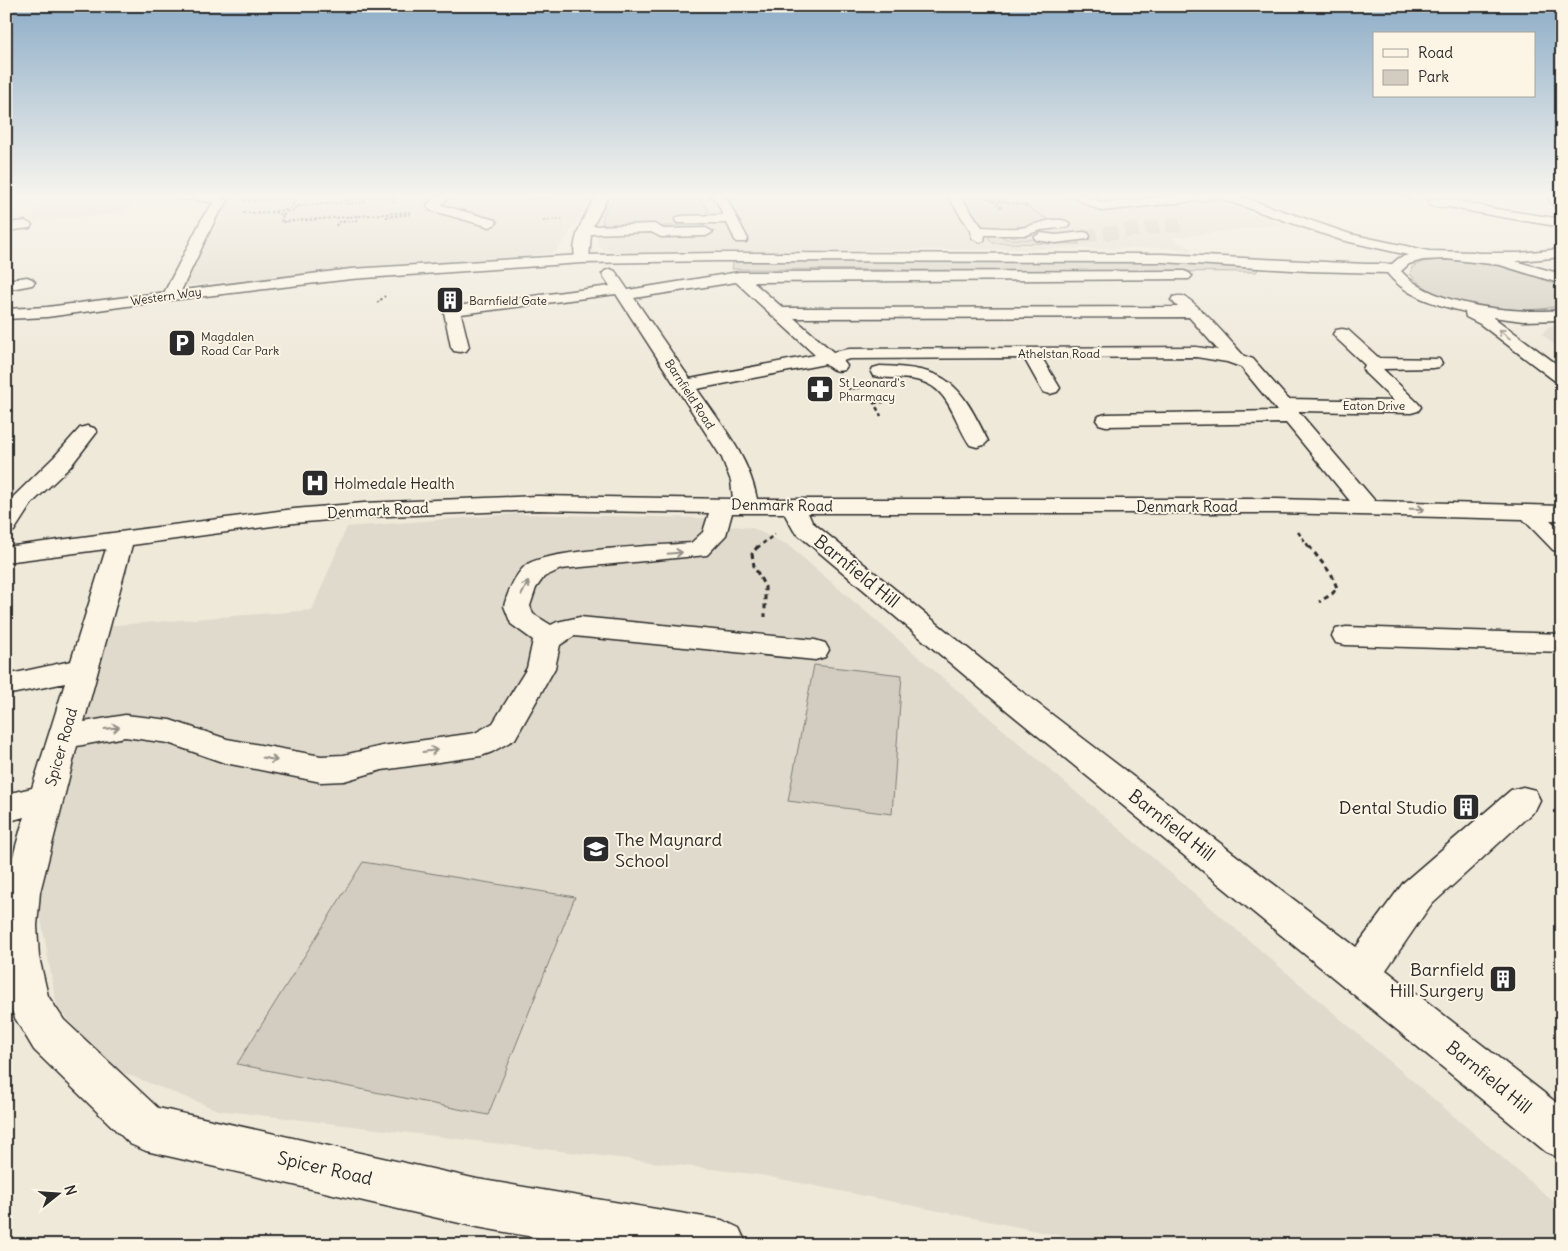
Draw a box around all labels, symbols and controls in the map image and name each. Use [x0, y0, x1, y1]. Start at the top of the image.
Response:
legend [1373, 32, 1536, 98]
text: Road [1418, 43, 1453, 62]
text: Park [1418, 67, 1449, 86]
street label: Western Way [130, 284, 202, 308]
building icon: Barnfield Gate [435, 285, 465, 315]
place label: Barnfield Gate [469, 293, 547, 308]
parking icon: Magdalen Road Car Park [167, 328, 197, 358]
place label: Magdalen Road Car Park [201, 329, 279, 358]
one-way arrow [1498, 329, 1511, 340]
street label: Athelstan Road [1018, 346, 1100, 361]
street label: Barnfield Road [662, 356, 718, 432]
pharmacy icon: St Leonard's Pharmacy [805, 374, 835, 404]
place label: St Leonard's Pharmacy [839, 375, 905, 404]
street label: Eaton Drive [1343, 398, 1405, 413]
hospital icon: Holmedale Health [300, 468, 330, 498]
place label: Holmedale Health [334, 474, 455, 493]
street label: Denmark Road [731, 495, 833, 515]
street label: Denmark Road [1136, 497, 1238, 516]
street label: Denmark Road [327, 498, 429, 522]
one-way arrow [1409, 505, 1425, 514]
street label: Barnfield Hill [810, 530, 904, 612]
one-way arrow [667, 548, 683, 558]
one-way arrow [520, 581, 530, 596]
street label: Spicer Road [41, 705, 81, 788]
one-way arrow [103, 722, 119, 732]
one-way arrow [421, 746, 437, 756]
one-way arrow [261, 755, 277, 765]
street label: Barnfield Hill [1124, 784, 1220, 866]
building icon: Dental Studio [1451, 792, 1481, 822]
place label: Dental Studio [1339, 796, 1447, 819]
place label: The Maynard School [615, 828, 723, 872]
school or university icon: The Maynard School [581, 834, 611, 864]
place label: Barnfield Hill Surgery [1390, 958, 1484, 1002]
building icon: Barnfield Hill Surgery [1488, 964, 1518, 994]
street label: Barnfield Hill [1442, 1036, 1536, 1118]
street label: Spicer Road [275, 1146, 375, 1190]
north arrow [32, 1168, 82, 1218]
text: N [60, 1183, 80, 1197]

